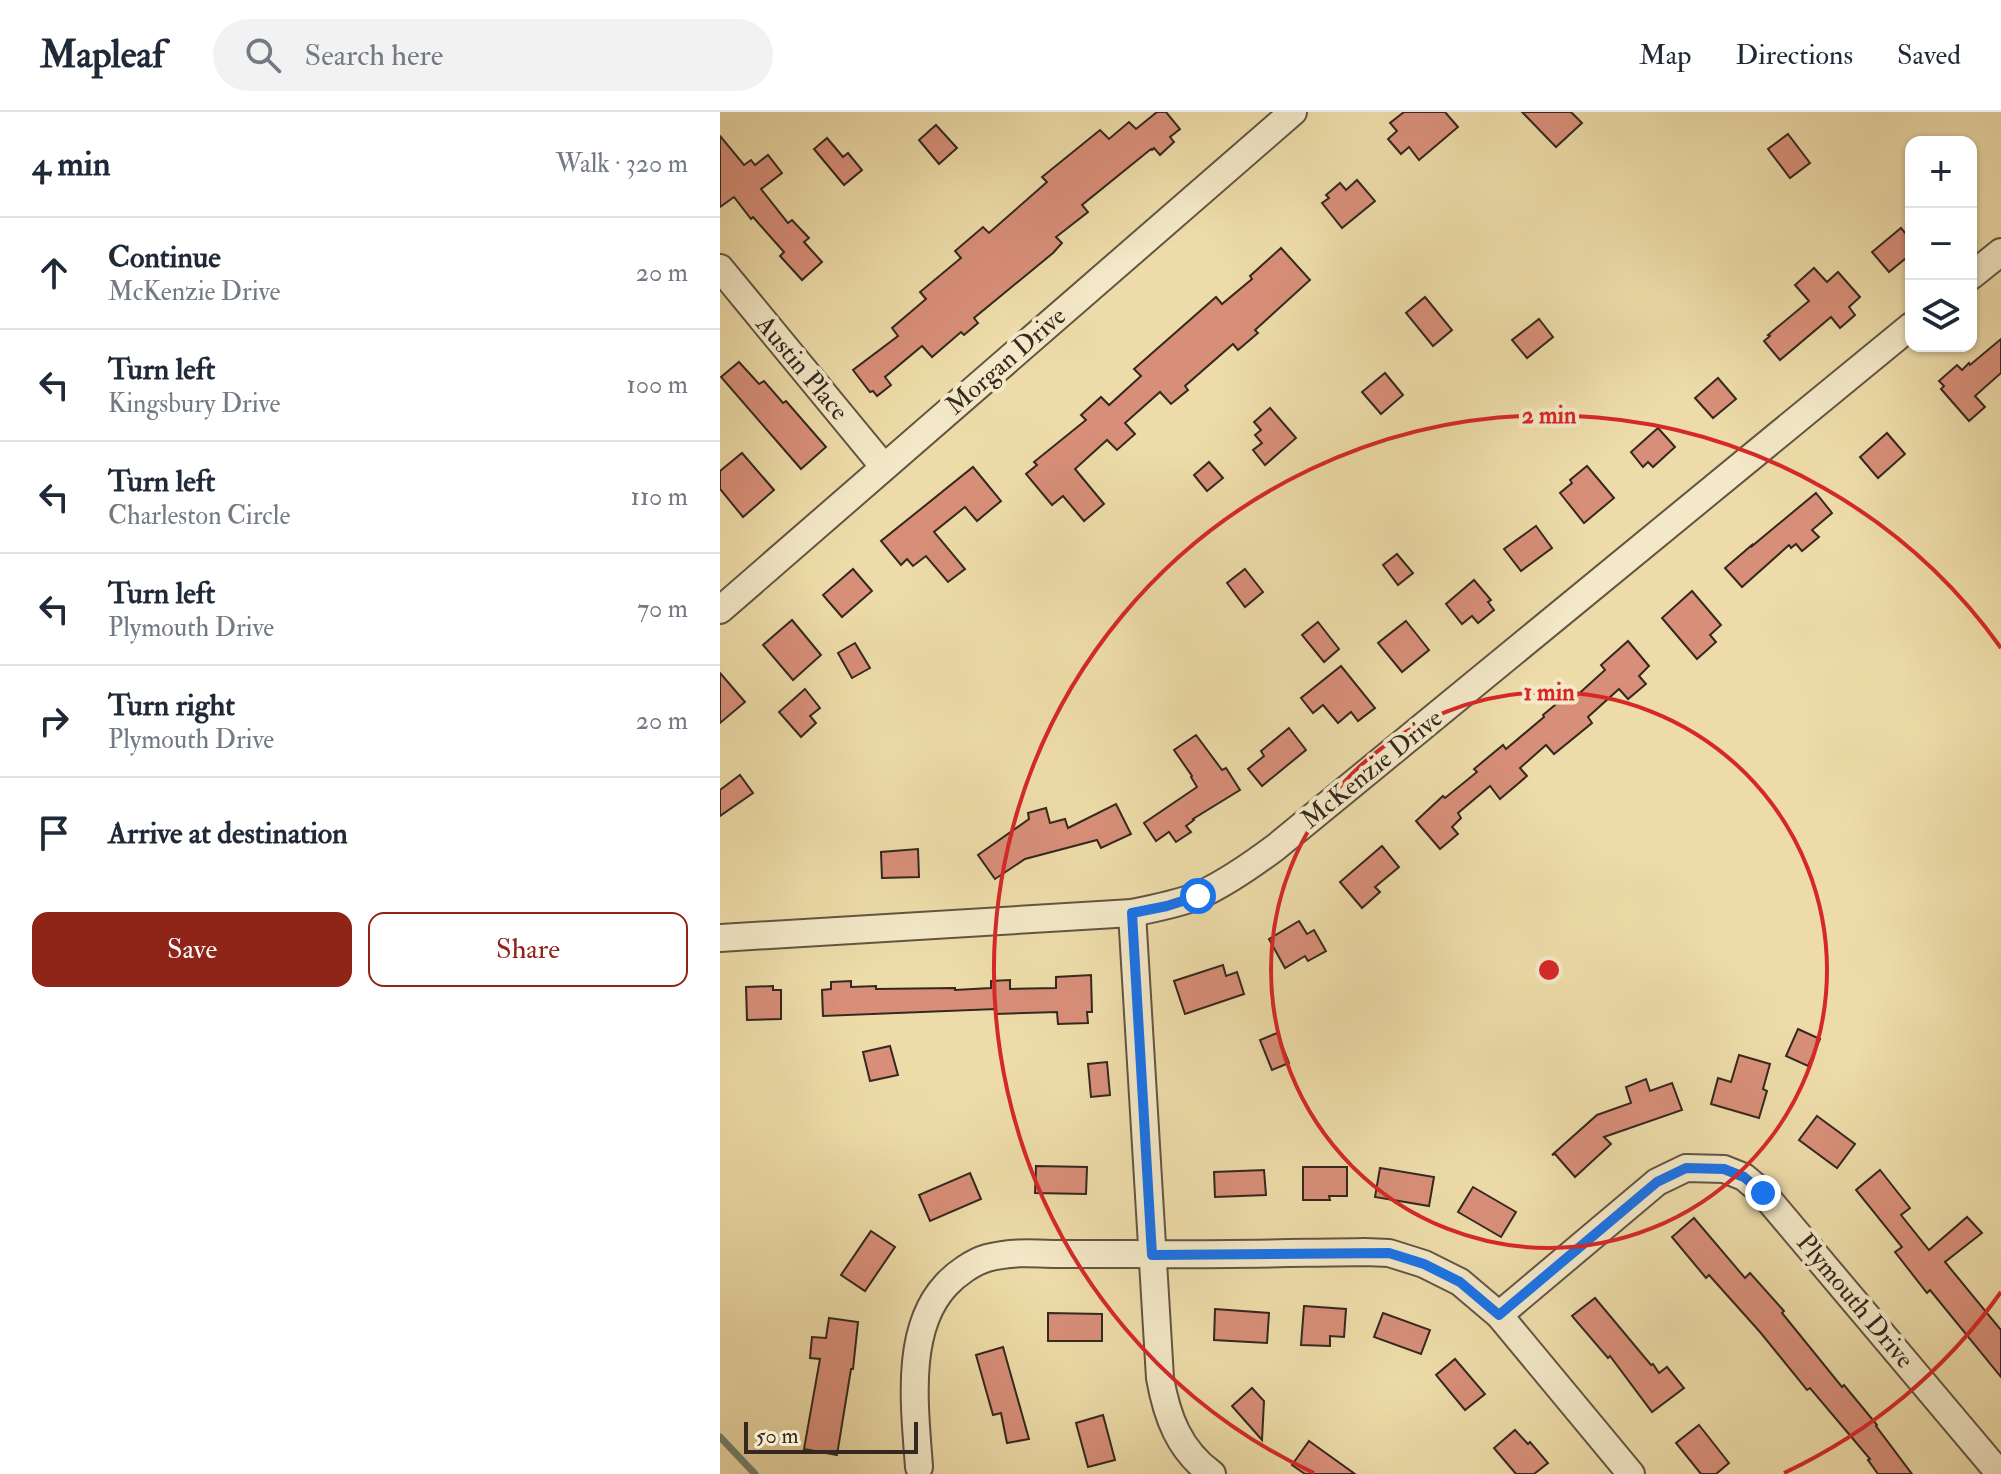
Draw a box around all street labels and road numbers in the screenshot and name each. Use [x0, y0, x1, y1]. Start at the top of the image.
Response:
street label: Morgan Drive [939, 300, 1073, 422]
street label: Austin Place [748, 308, 855, 427]
street label: McKenzie Drive [1295, 702, 1449, 836]
street label: Plymouth Drive [1789, 1227, 1921, 1375]

